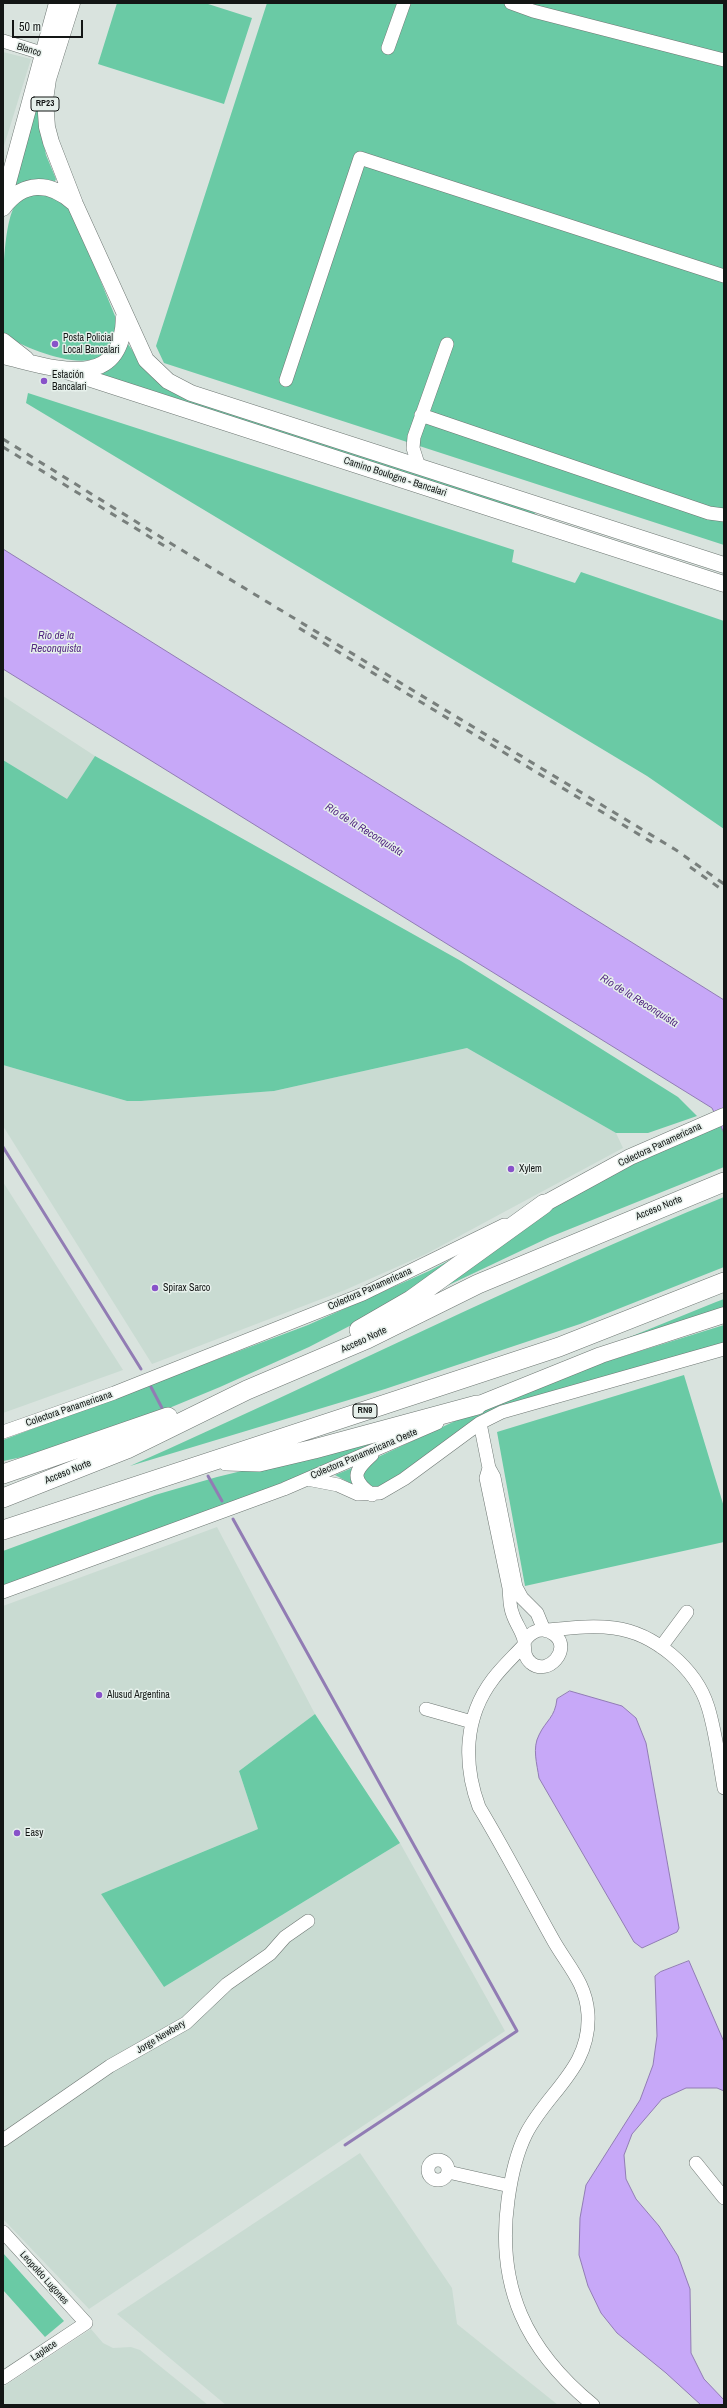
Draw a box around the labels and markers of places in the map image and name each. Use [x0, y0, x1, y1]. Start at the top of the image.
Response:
place label: Posta Policial Local Bancalari [63, 332, 120, 356]
marker: Posta Policial Local Bancalari [50, 339, 60, 349]
place label: Estación Bancalari [52, 369, 87, 392]
marker: Estación Bancalari [39, 376, 49, 386]
place label: Xylem [519, 1163, 542, 1175]
marker: Xylem [506, 1164, 516, 1174]
place label: Spirax Sarco [163, 1282, 210, 1294]
marker: Spirax Sarco [150, 1283, 160, 1293]
place label: Alusud Argentina [107, 1689, 170, 1701]
marker: Alusud Argentina [94, 1690, 104, 1700]
place label: Easy [25, 1827, 43, 1839]
marker: Easy [12, 1828, 22, 1838]

